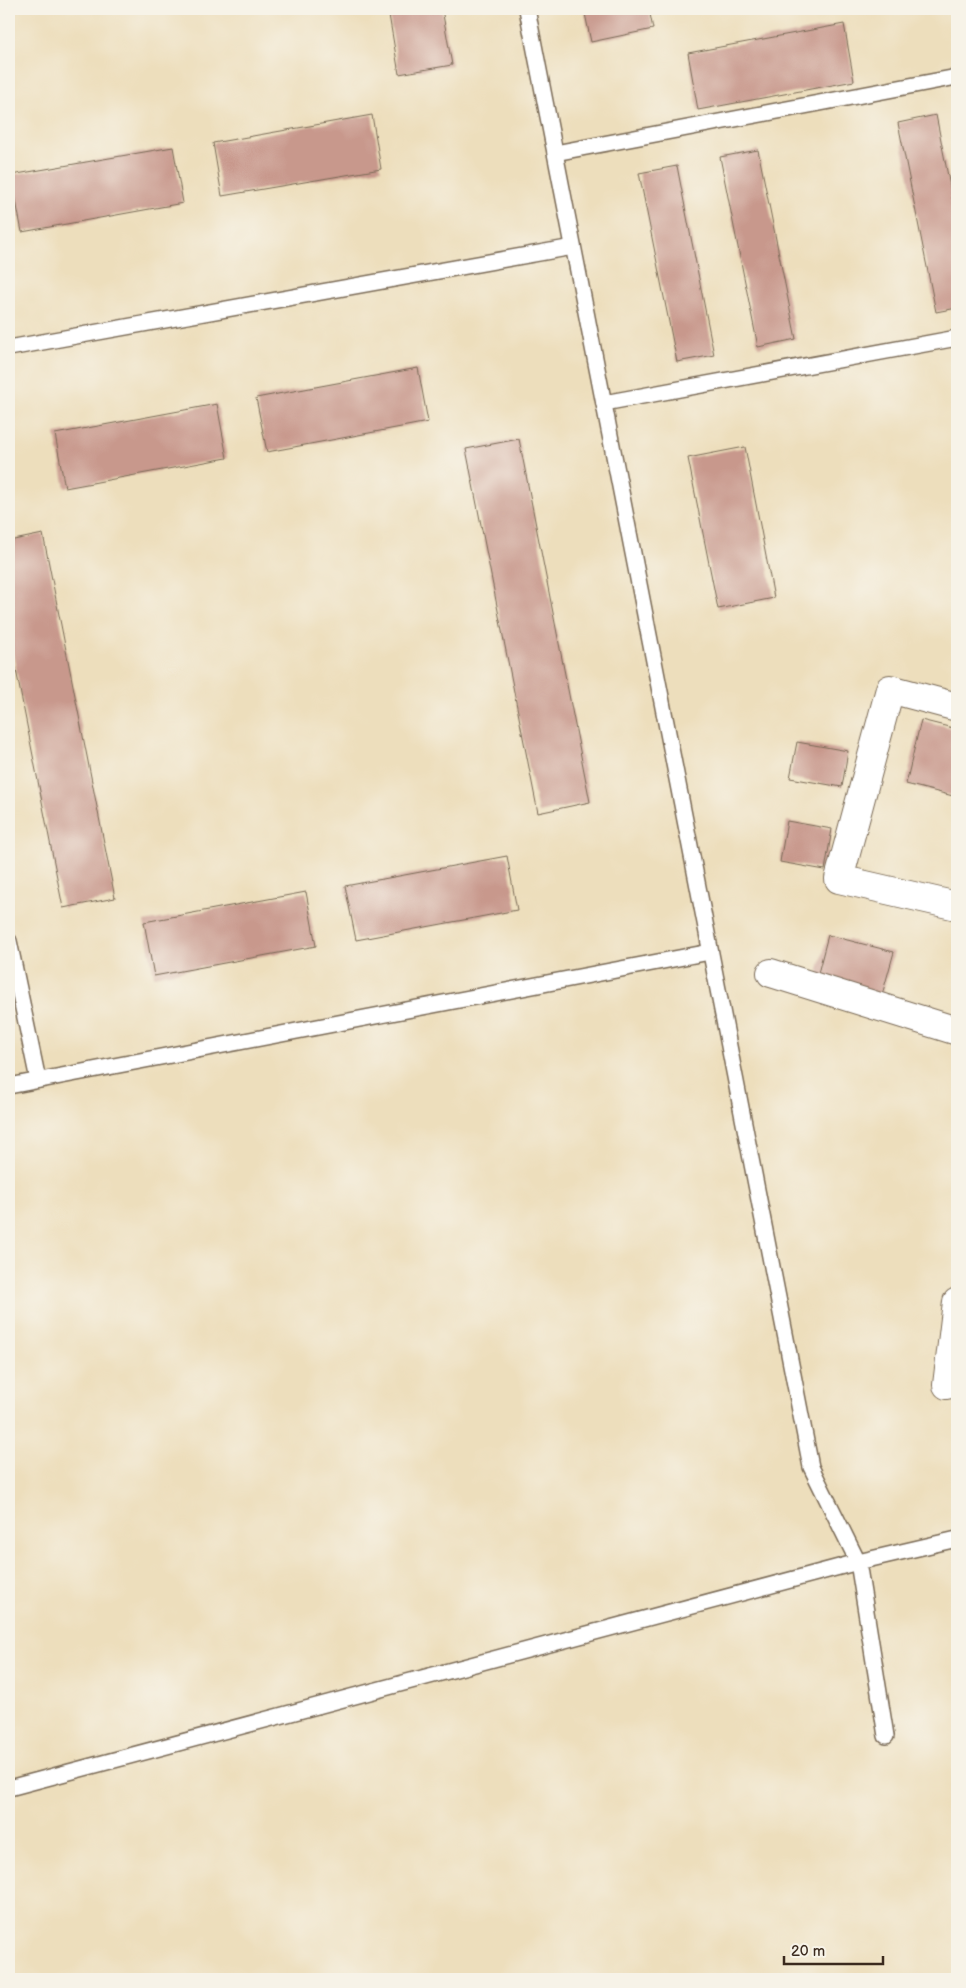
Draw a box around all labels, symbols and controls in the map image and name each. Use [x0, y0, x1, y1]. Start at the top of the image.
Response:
scale bar [784, 1933, 882, 1965]
text: 20 m [791, 1942, 825, 1961]

